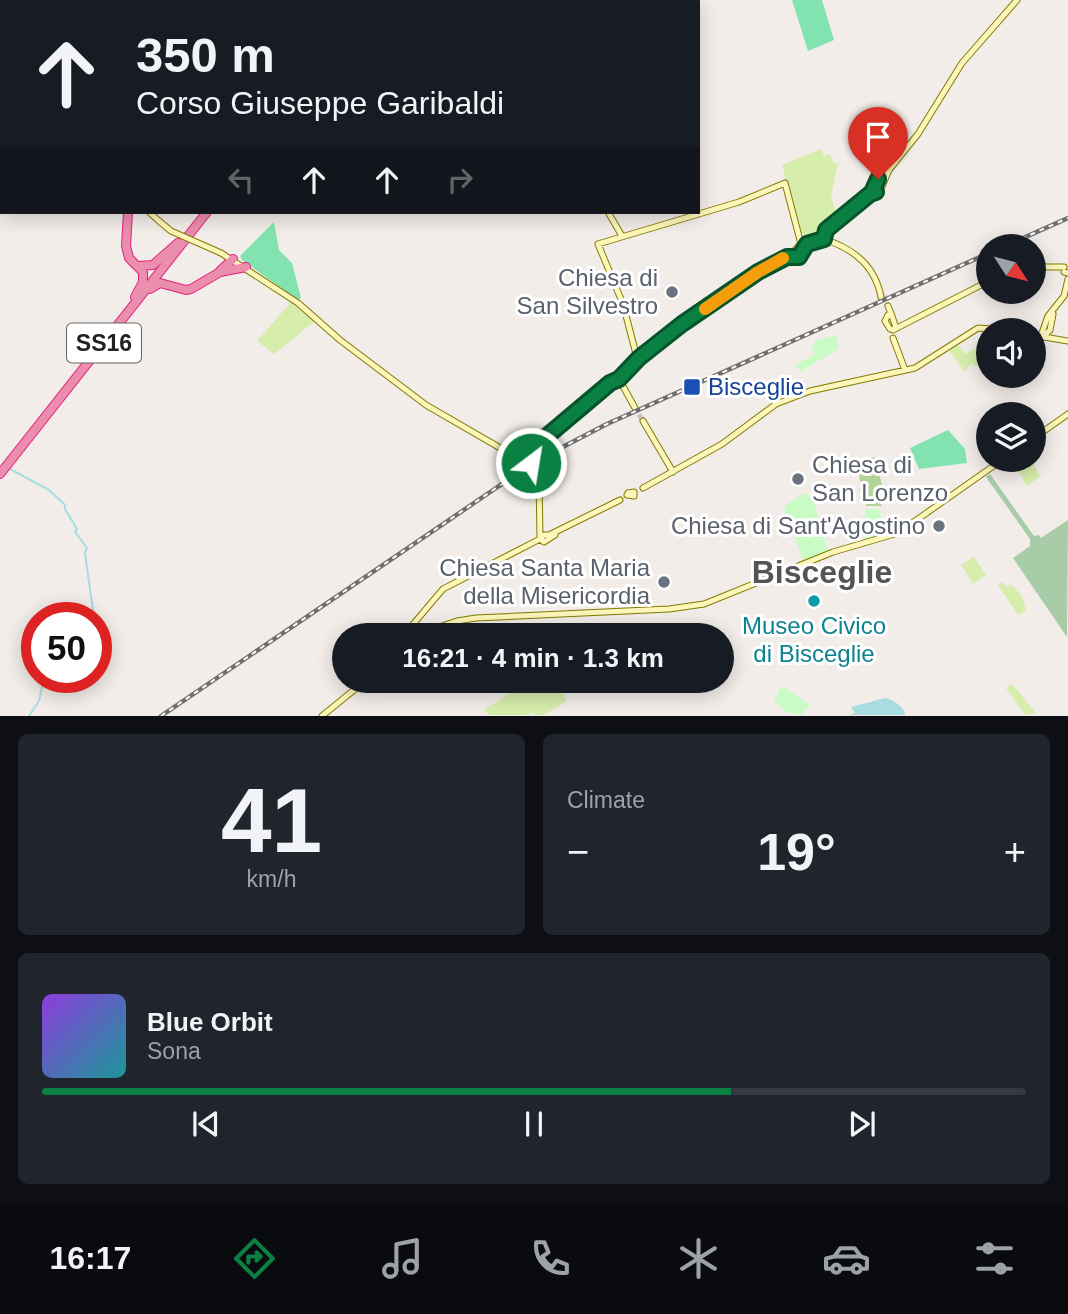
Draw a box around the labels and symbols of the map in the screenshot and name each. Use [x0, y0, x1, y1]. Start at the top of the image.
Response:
pin [848, 107, 908, 179]
north arrow [976, 234, 1046, 304]
place label: Chiesa di San Silvestro [517, 264, 658, 319]
marker: Chiesa di San Silvestro [664, 284, 680, 300]
road number: SS16 [67, 324, 141, 362]
place label: Bisceglie [708, 373, 804, 400]
marker: Bisceglie [682, 377, 702, 397]
position arrow [494, 426, 568, 500]
place label: Chiesa di San Lorenzo [812, 451, 948, 506]
marker: Chiesa di San Lorenzo [790, 471, 806, 487]
place label: Chiesa di Sant'Agostino [671, 512, 925, 539]
marker: Chiesa di Sant'Agostino [931, 518, 947, 534]
place label: Chiesa Santa Maria della Misericordia [439, 554, 651, 609]
district label: Bisceglie [752, 554, 892, 590]
marker: Chiesa Santa Maria della Misericordia [656, 574, 672, 590]
marker: Museo Civico di Bisceglie [806, 593, 822, 609]
speed limit sign: 50 [21, 602, 112, 693]
place label: Museo Civico di Bisceglie [742, 612, 886, 667]

